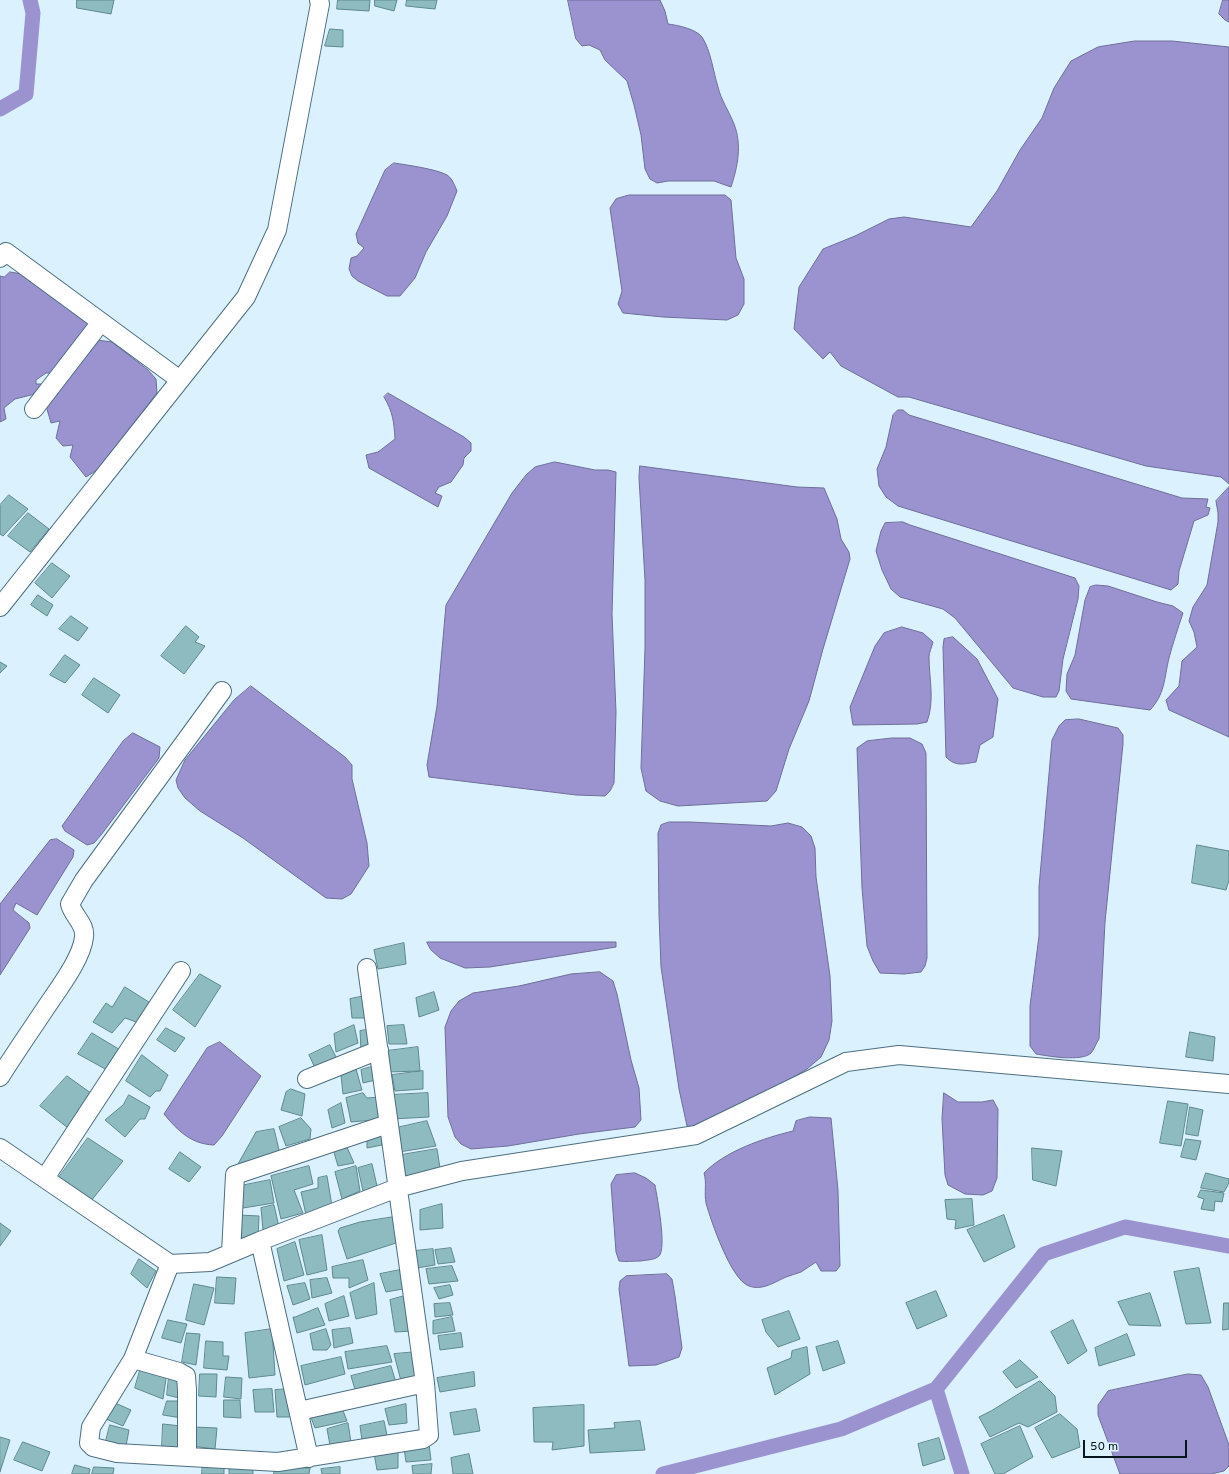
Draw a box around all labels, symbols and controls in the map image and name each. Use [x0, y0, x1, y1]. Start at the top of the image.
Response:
scale bar [1085, 1432, 1189, 1458]
text: 50 m [1090, 1439, 1118, 1455]

